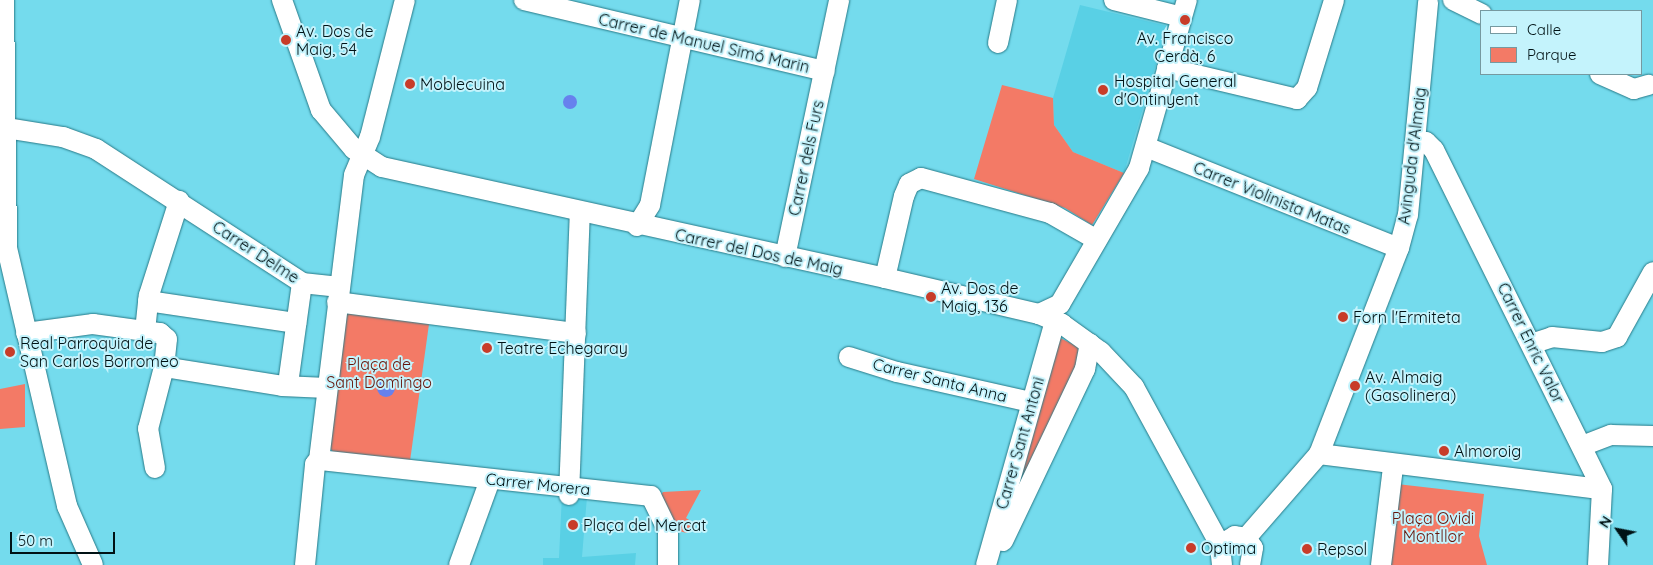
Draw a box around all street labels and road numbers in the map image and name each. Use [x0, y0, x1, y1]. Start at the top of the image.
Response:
street label: Carrer de Manuel Simó Marin [597, 9, 811, 77]
street label: Avinguda d'Almaig [1394, 86, 1430, 226]
street label: Carrer dels Furs [784, 99, 828, 217]
street label: Carrer Violinista Matas [1191, 158, 1353, 238]
street label: Carrer Delme [209, 217, 303, 287]
street label: Carrer del Dos de Maig [673, 225, 845, 279]
street label: Carrer Enric Valor [1493, 280, 1569, 406]
street label: Carrer Santa Anna [871, 354, 1009, 406]
street label: Carrer Sant Antoni [992, 375, 1048, 511]
street label: Carrer Morera [485, 469, 591, 499]

